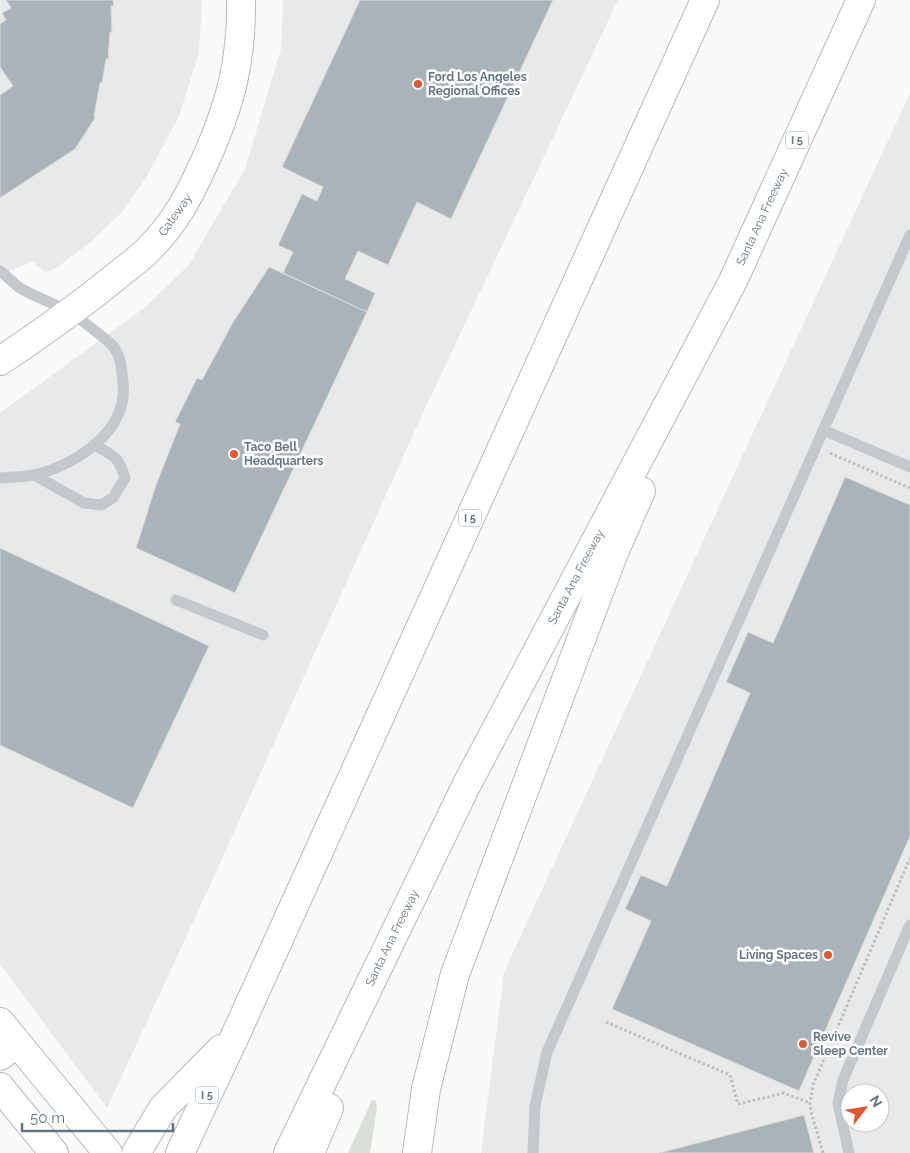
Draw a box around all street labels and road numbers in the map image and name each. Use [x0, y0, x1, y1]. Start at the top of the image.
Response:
road number: I 5 [786, 132, 808, 148]
street label: Santa Ana Freeway [733, 166, 791, 268]
street label: Gateway [155, 191, 195, 239]
road number: I 5 [459, 509, 481, 526]
street label: Santa Ana Freeway [545, 527, 607, 627]
street label: Santa Ana Freeway [363, 887, 422, 989]
road number: I 5 [196, 1086, 218, 1104]

